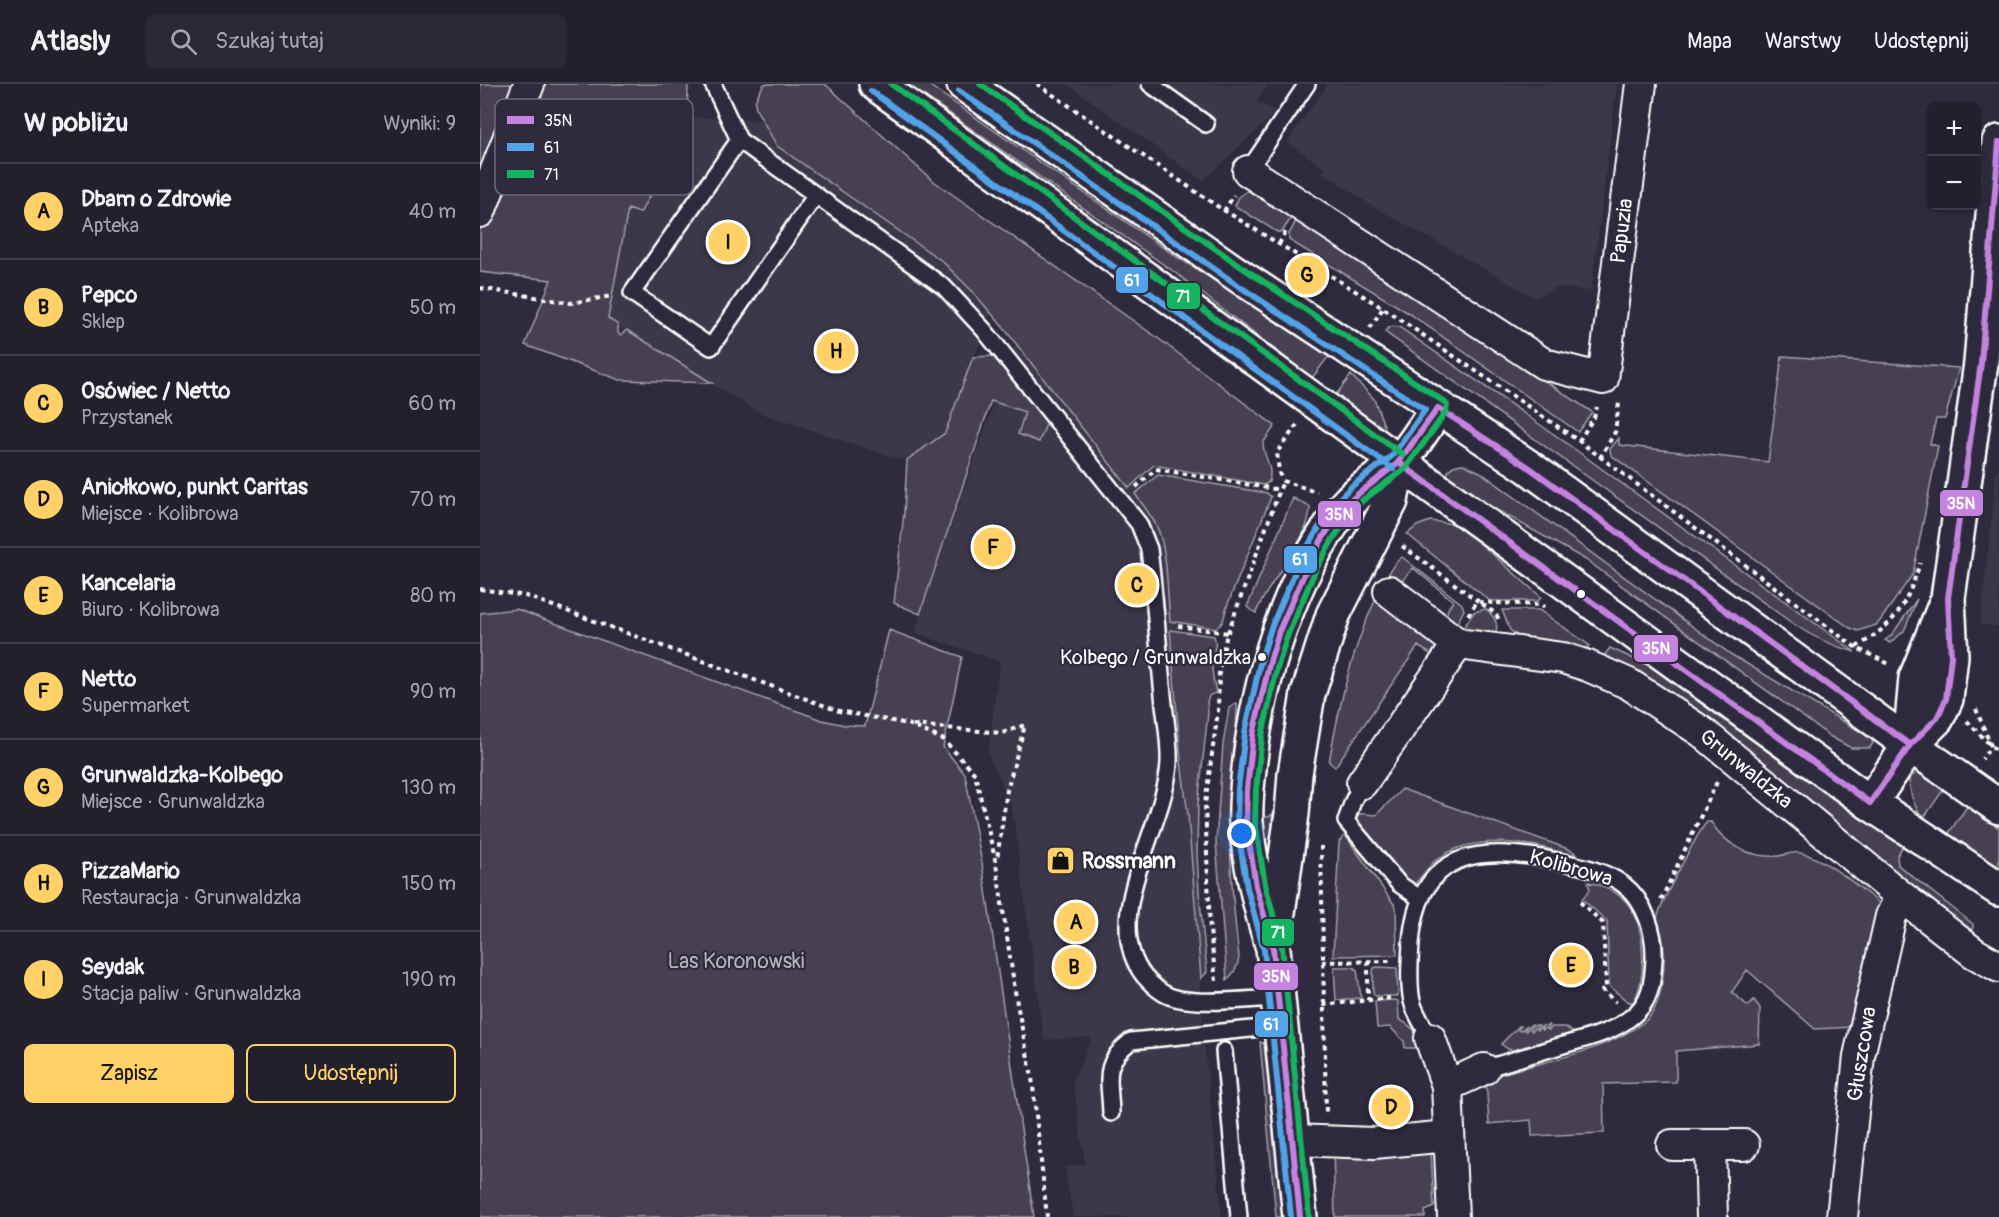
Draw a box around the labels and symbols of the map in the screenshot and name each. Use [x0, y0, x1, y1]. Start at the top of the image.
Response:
legend [495, 99, 693, 195]
text: 35N [544, 111, 572, 131]
text: 61 [544, 138, 560, 158]
text: 71 [544, 165, 559, 185]
street label: Papuzia [1605, 197, 1639, 265]
pin: I [708, 220, 748, 264]
pin: G [1288, 252, 1326, 297]
line badge: 61 [1115, 266, 1149, 294]
text: 61 [1124, 271, 1140, 291]
line badge: 71 [1166, 282, 1201, 310]
text: 71 [1176, 287, 1190, 307]
pin: H [816, 328, 856, 374]
line badge: 35N [1939, 489, 1984, 517]
text: 35N [1947, 494, 1975, 514]
line badge: 35N [1317, 500, 1362, 528]
text: 35N [1325, 505, 1353, 525]
pin: F [974, 524, 1012, 570]
line badge: 61 [1283, 545, 1318, 574]
text: 61 [1292, 550, 1308, 570]
pin: C [1118, 562, 1156, 608]
unlabelled marker [1575, 588, 1587, 600]
line badge: 35N [1633, 634, 1679, 663]
text: 35N [1642, 639, 1670, 659]
place label: Kolbego / Grunwaldzka [1060, 645, 1251, 670]
marker: Kolbego / Grunwaldzka [1256, 651, 1268, 663]
street label: Grunwaldzka [1694, 723, 1798, 815]
your location [1227, 819, 1256, 848]
street label: Kolibrowa [1526, 843, 1616, 893]
shop icon: Rossmann [1045, 845, 1077, 877]
place label: Rossmann [1082, 848, 1176, 875]
pin: A [1056, 900, 1096, 944]
line badge: 71 [1261, 918, 1295, 947]
text: 71 [1271, 923, 1285, 943]
pin: E [1552, 942, 1590, 988]
pin: B [1054, 944, 1094, 990]
park label: Las Koronowski [667, 948, 805, 975]
line badge: 35N [1253, 962, 1299, 991]
text: 35N [1262, 967, 1290, 987]
street label: Głuszcowa [1841, 1005, 1883, 1103]
line badge: 61 [1254, 1010, 1289, 1038]
text: 61 [1263, 1015, 1279, 1035]
pin: D [1372, 1084, 1410, 1130]

